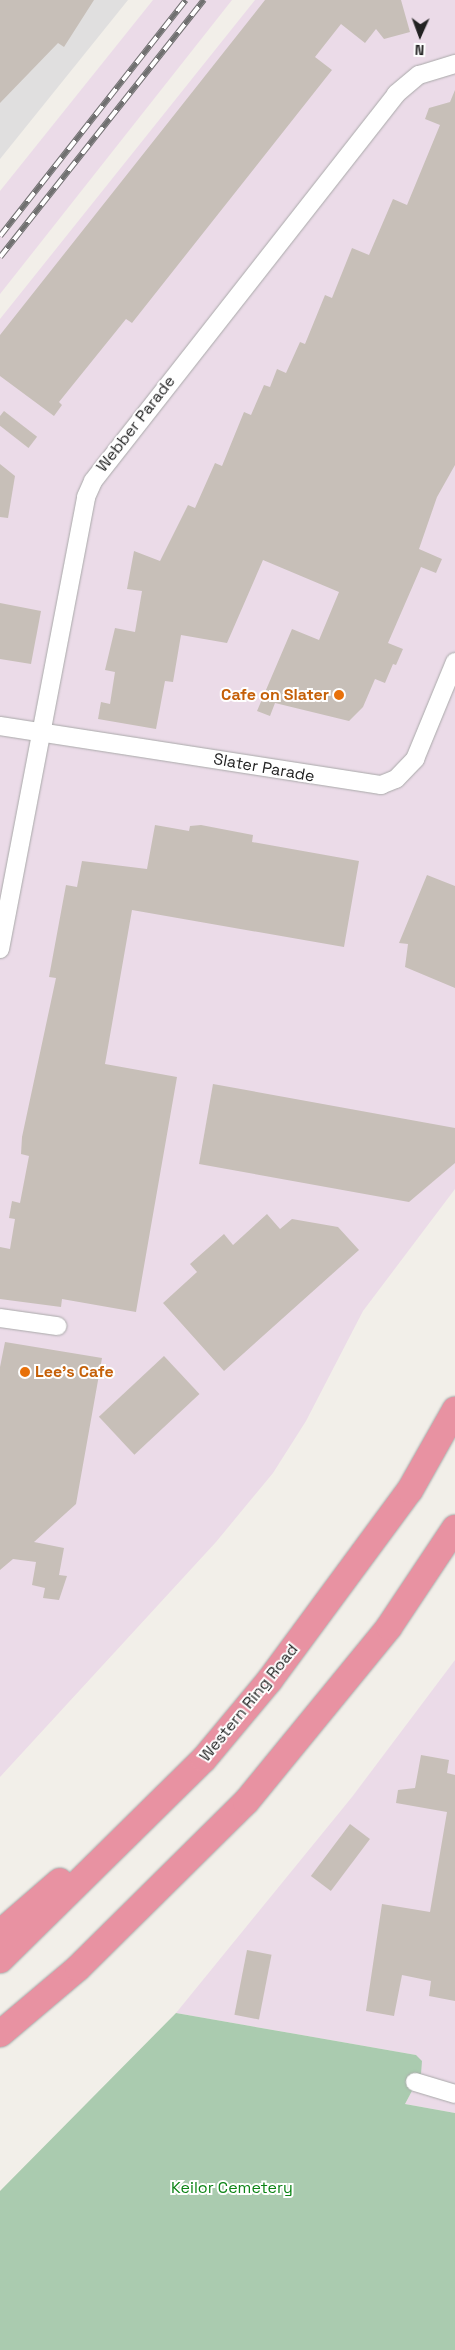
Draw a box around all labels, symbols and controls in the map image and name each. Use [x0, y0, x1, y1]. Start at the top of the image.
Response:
north arrow [395, 10, 445, 60]
text: N [414, 41, 424, 59]
street label: Webber Parade [93, 372, 179, 476]
place label: Cafe on Slater [221, 685, 329, 705]
marker: Cafe on Slater [333, 689, 345, 701]
street label: Slater Parade [212, 750, 316, 786]
place label: Lee's Cafe [35, 1362, 114, 1382]
marker: Lee's Cafe [19, 1366, 31, 1378]
street label: Western Ring Road [196, 1640, 302, 1766]
park label: Keilor Cemetery [171, 2178, 293, 2198]

